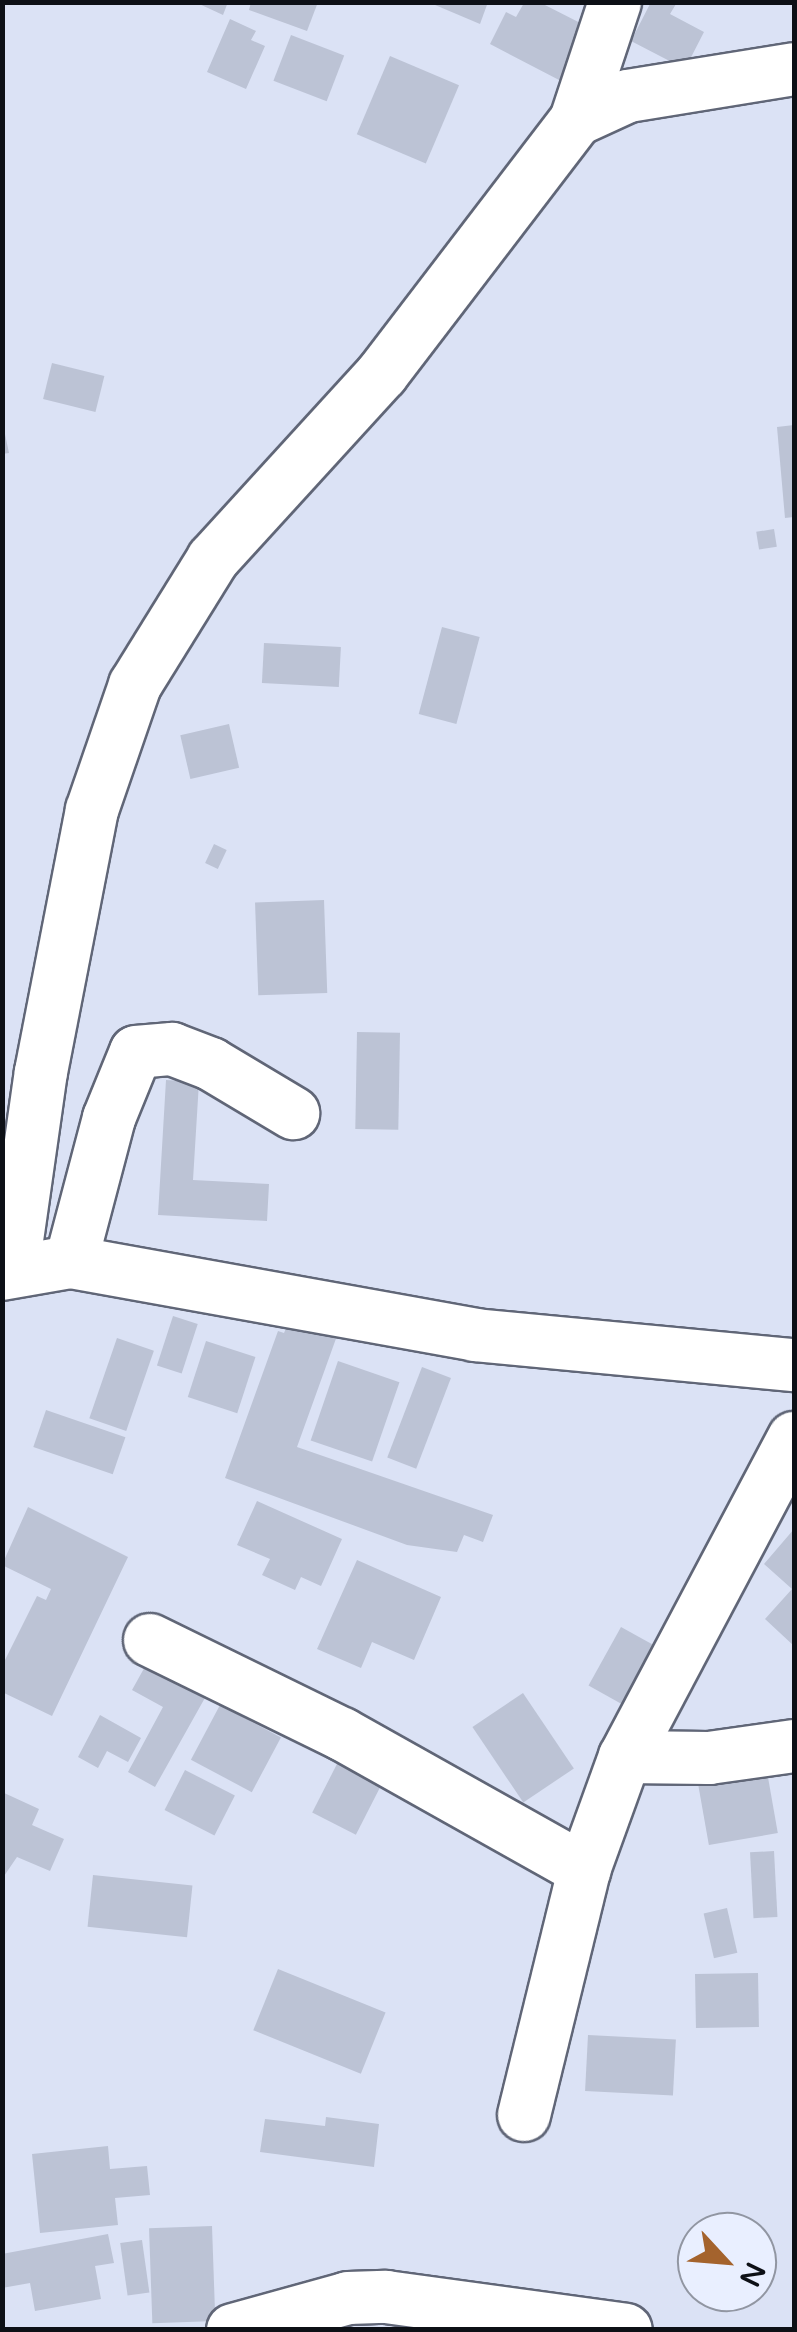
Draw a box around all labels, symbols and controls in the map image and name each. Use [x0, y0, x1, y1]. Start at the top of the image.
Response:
north arrow [677, 2212, 777, 2312]
text: N [732, 2257, 772, 2292]

